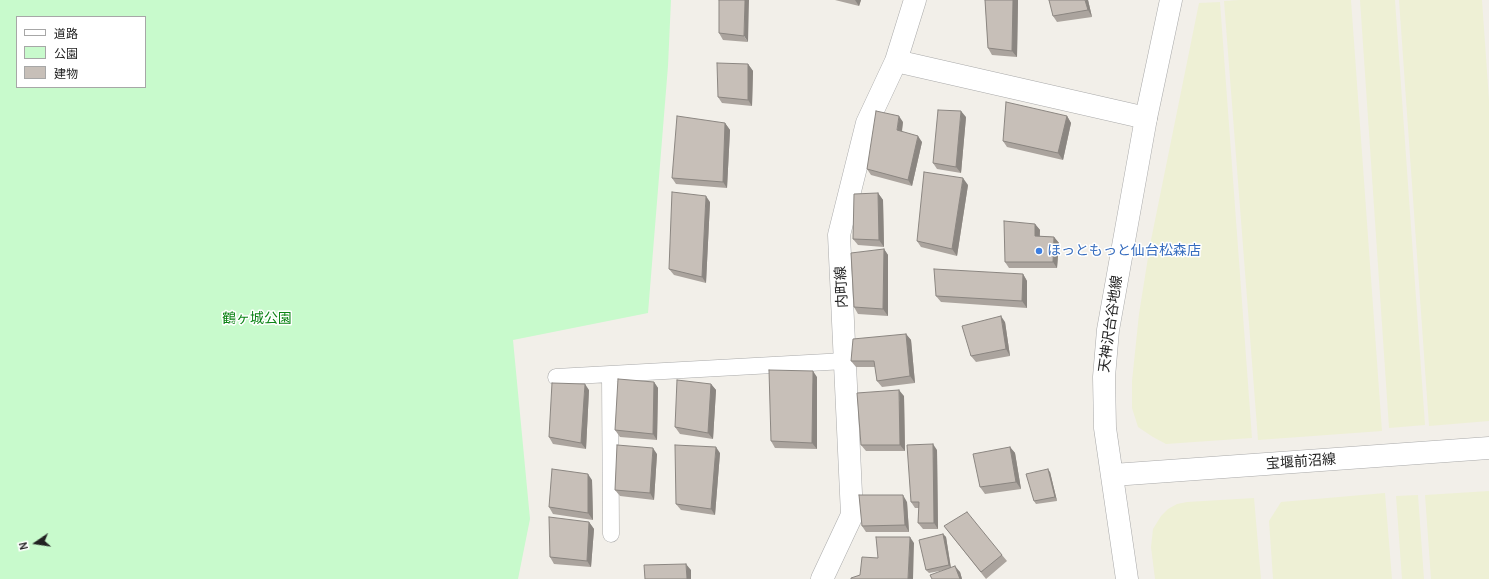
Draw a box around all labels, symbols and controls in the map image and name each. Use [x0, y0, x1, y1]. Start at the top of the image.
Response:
legend [16, 16, 146, 88]
text: 道路 [54, 27, 78, 41]
text: 公園 [54, 47, 78, 61]
text: 建物 [54, 67, 78, 81]
place label: ほっともっと仙台松森店 [1047, 243, 1201, 259]
marker: ほっともっと仙台松森店 [1034, 246, 1044, 256]
street label: 内町線 [833, 266, 851, 308]
street label: 天神沢台谷地線 [1096, 274, 1126, 374]
park label: 鶴ヶ城公園 [222, 311, 292, 327]
street label: 宝堰前沼線 [1265, 451, 1337, 473]
north arrow [16, 523, 56, 563]
text: N [17, 541, 31, 551]

